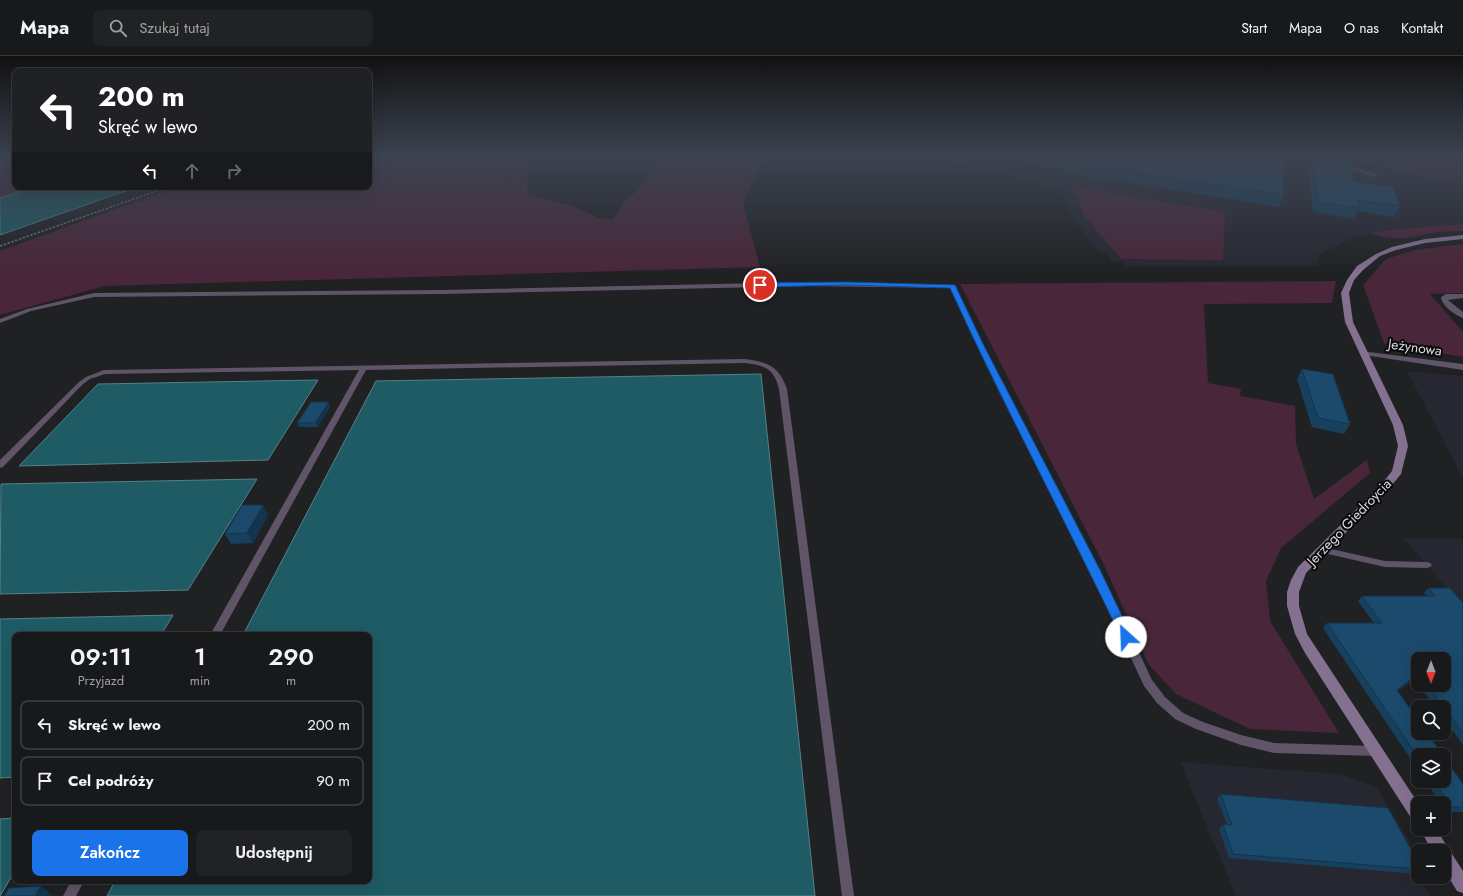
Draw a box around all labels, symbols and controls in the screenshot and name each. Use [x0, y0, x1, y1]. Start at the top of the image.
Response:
search box [93, 10, 373, 46]
text: Mapa [20, 14, 69, 41]
icon: search [107, 17, 129, 39]
text: Szukaj tutaj [139, 17, 210, 39]
text: Start [1241, 18, 1267, 38]
text: Mapa [1289, 18, 1322, 38]
text: O nas [1344, 18, 1379, 38]
text: Kontakt [1401, 18, 1443, 38]
text: 200 m [98, 76, 185, 117]
icon: left [32, 84, 84, 136]
text: Skręć w lewo [98, 114, 198, 140]
icon: left [139, 160, 161, 182]
icon: ahead [181, 160, 203, 182]
icon: right [223, 160, 245, 182]
pin [743, 268, 777, 302]
icon: arrive [749, 274, 771, 296]
street label: Jeżynowa [1385, 333, 1443, 361]
street label: Jerzego Giedroycia [1301, 474, 1396, 571]
position arrow [1105, 616, 1147, 658]
text: 09:11 [70, 639, 132, 674]
text: 1 [194, 639, 206, 674]
text: 290 [268, 639, 314, 674]
north arrow [1411, 652, 1451, 692]
map controls [1411, 652, 1451, 884]
text: Przyjazd [78, 671, 124, 690]
text: min [190, 671, 210, 690]
text: m [286, 671, 296, 690]
button: search [1411, 700, 1451, 740]
icon: left [34, 714, 56, 736]
text: Skręć w lewo [68, 714, 161, 736]
text: 200 m [307, 714, 350, 736]
button: layers [1411, 748, 1451, 788]
icon: arrive [34, 770, 56, 792]
text: Cel podróży [68, 770, 153, 792]
text: 90 m [316, 770, 350, 792]
button: + [1411, 796, 1451, 836]
button: Zakończ [32, 830, 188, 876]
button: Udostępnij [196, 830, 352, 876]
button: − [1411, 844, 1451, 884]

